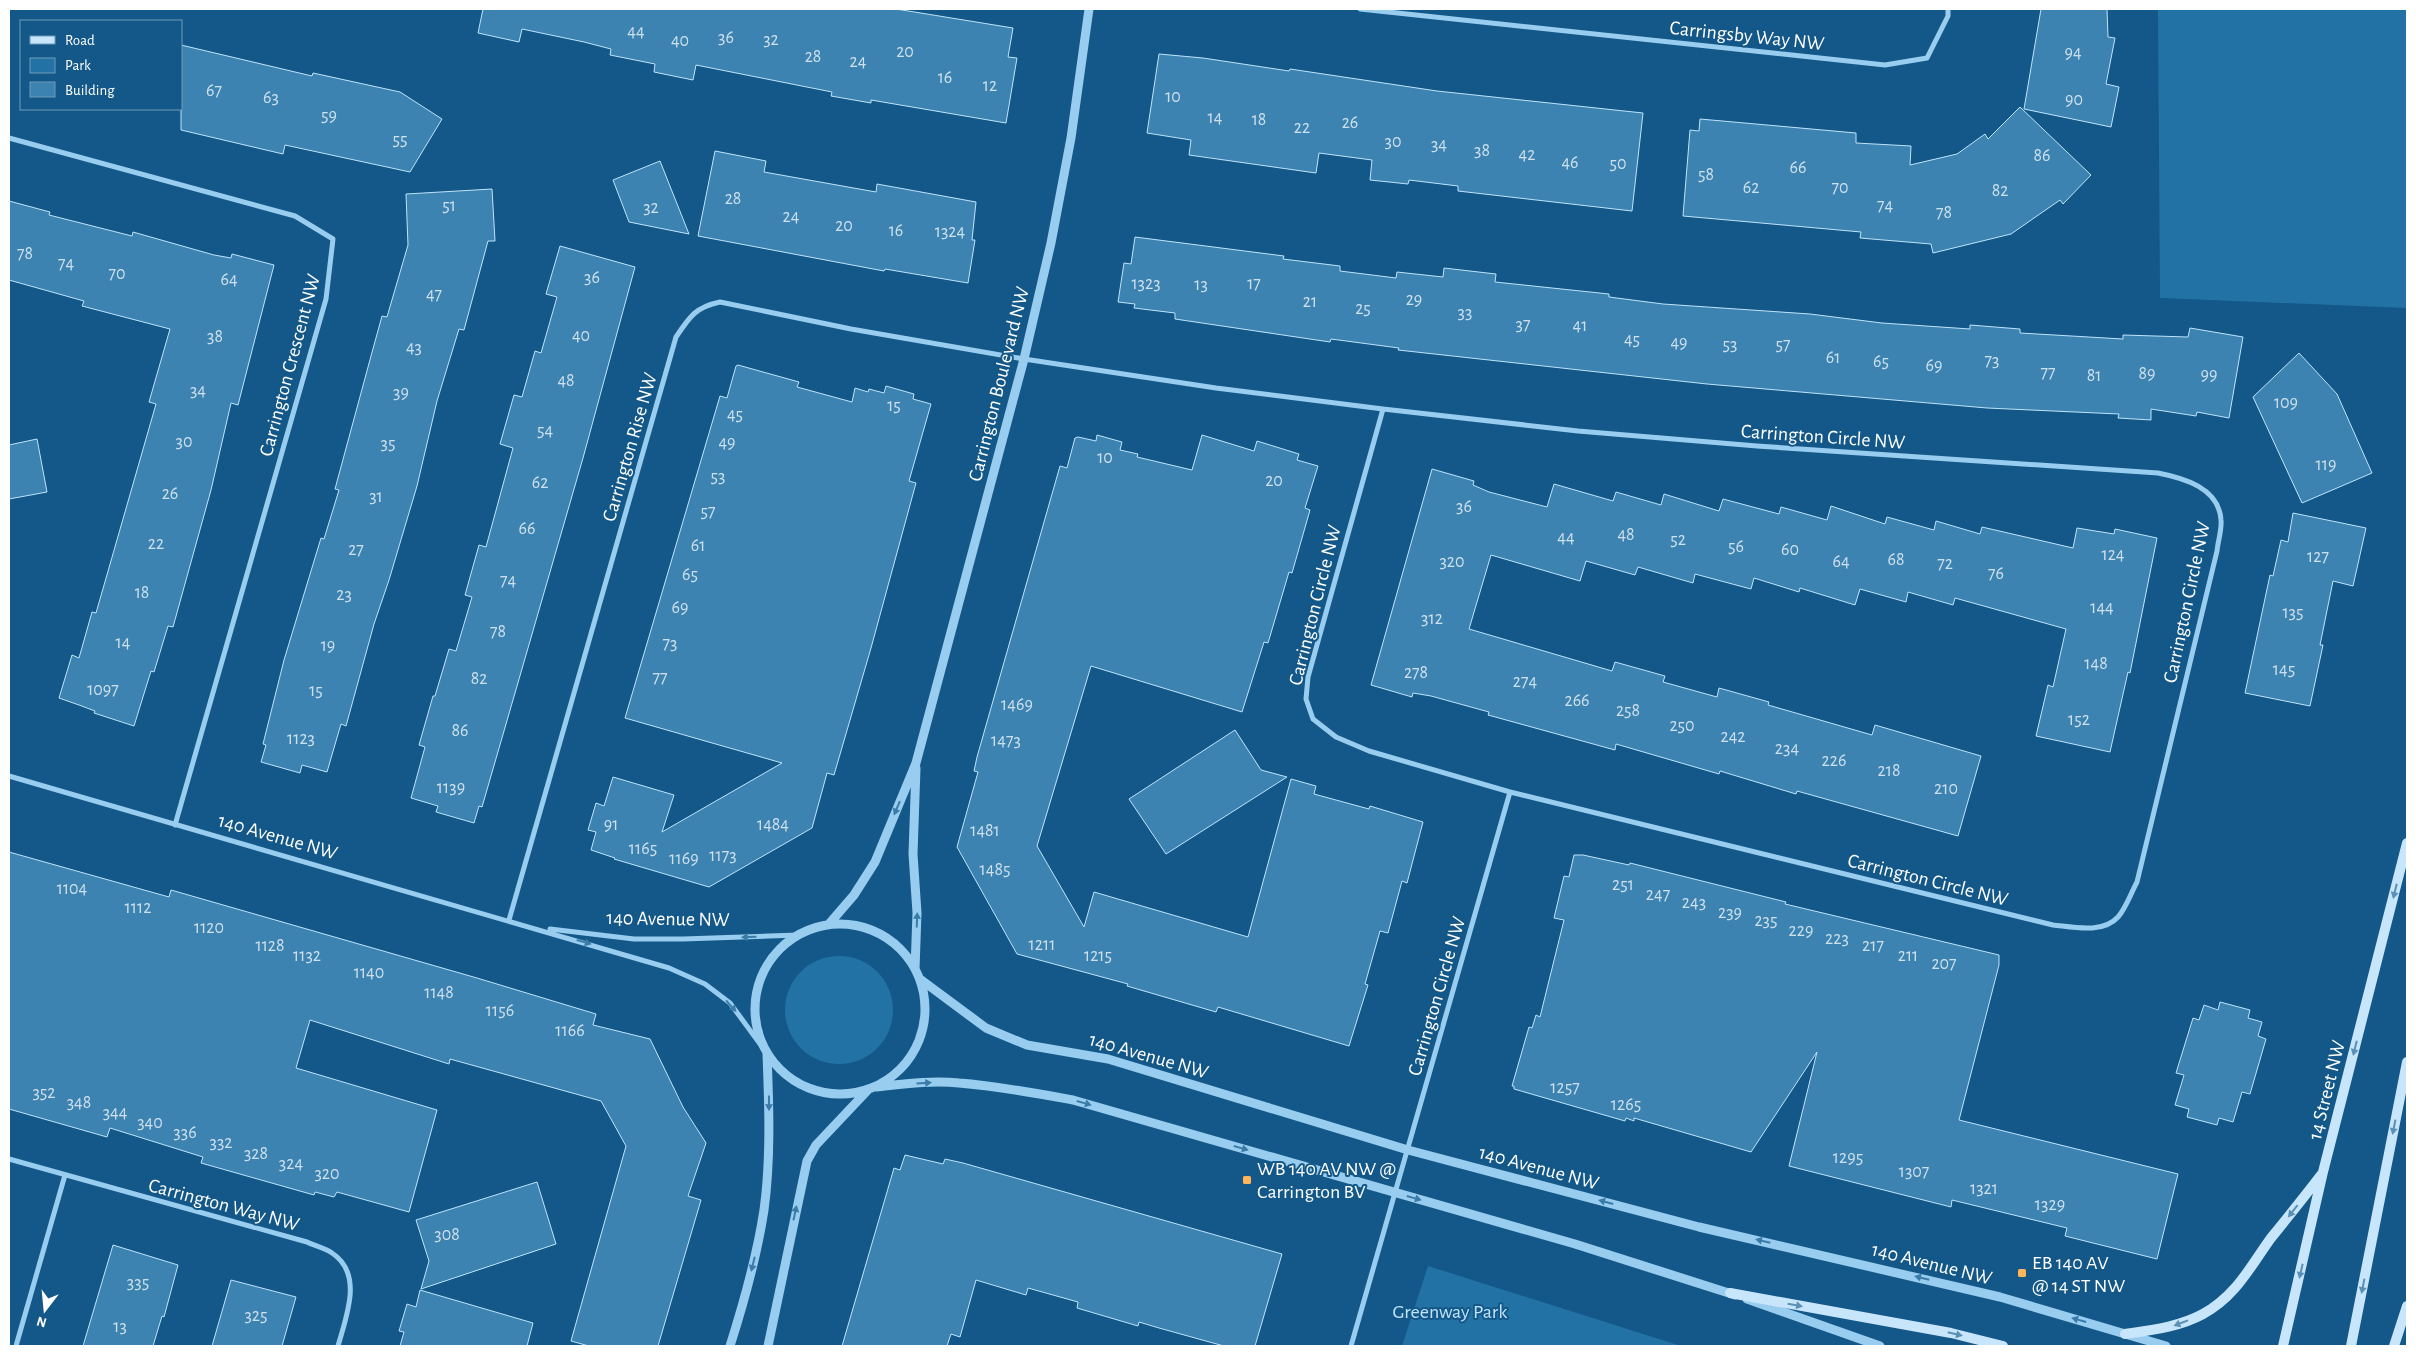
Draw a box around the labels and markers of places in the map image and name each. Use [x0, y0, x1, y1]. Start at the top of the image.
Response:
place label: WB 140 AV NW @ Carrington BV [1257, 1159, 1396, 1202]
marker: WB 140 AV NW @ Carrington BV [1241, 1174, 1253, 1186]
place label: EB 140 AV @ 14 ST NW [2032, 1253, 2125, 1296]
marker: EB 140 AV @ 14 ST NW [2016, 1267, 2028, 1279]

